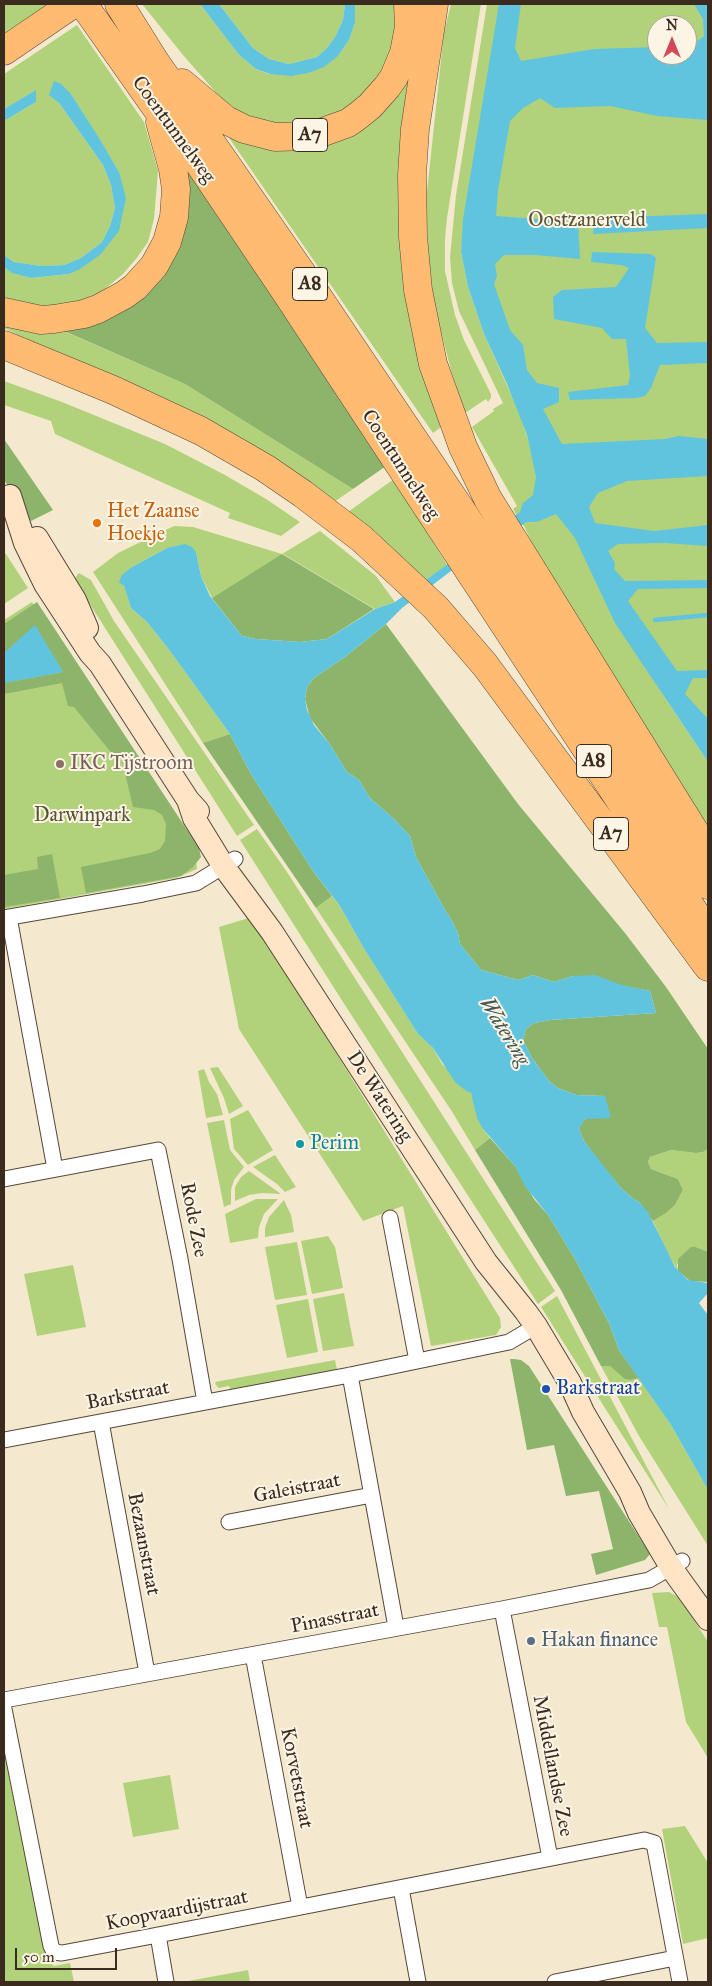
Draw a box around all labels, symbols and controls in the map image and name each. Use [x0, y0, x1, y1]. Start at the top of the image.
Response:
north arrow [647, 15, 697, 65]
text: N [666, 17, 678, 34]
street label: Coentunnelweg [126, 72, 220, 188]
road number: A7 [292, 118, 328, 152]
park label: Oostzanerveld [528, 209, 646, 233]
road number: A8 [292, 268, 328, 300]
street label: Coentunnelweg [356, 405, 444, 525]
place label: Het Zaanse Hoekje [107, 500, 200, 547]
marker: Het Zaanse Hoekje [91, 517, 103, 529]
road number: A8 [576, 744, 612, 778]
place label: IKC Tijstroom [70, 752, 193, 776]
marker: IKC Tijstroom [54, 758, 66, 770]
park label: Darwinpark [34, 804, 130, 828]
road number: A7 [594, 818, 628, 851]
water label: Watering [473, 993, 535, 1071]
street label: De Watering [341, 1047, 417, 1147]
place label: Perim [310, 1132, 359, 1156]
marker: Perim [294, 1138, 306, 1150]
street label: Rode Zee [174, 1180, 212, 1260]
street label: Barkstraat [84, 1376, 172, 1416]
place label: Barkstraat [556, 1377, 640, 1401]
marker: Barkstraat [540, 1383, 552, 1395]
street label: Galeistraat [251, 1469, 343, 1509]
street label: Bezaanstraat [121, 1490, 165, 1598]
street label: Pinasstraat [289, 1599, 381, 1639]
place label: Hakan finance [541, 1629, 658, 1653]
marker: Hakan finance [525, 1635, 537, 1647]
street label: Middellandse Zee [527, 1693, 577, 1839]
street label: Korvetstraat [274, 1725, 318, 1831]
street label: Koopvaardijstraat [104, 1885, 250, 1937]
scale bar [18, 1938, 120, 1970]
text: 50 m [23, 1948, 55, 1966]

